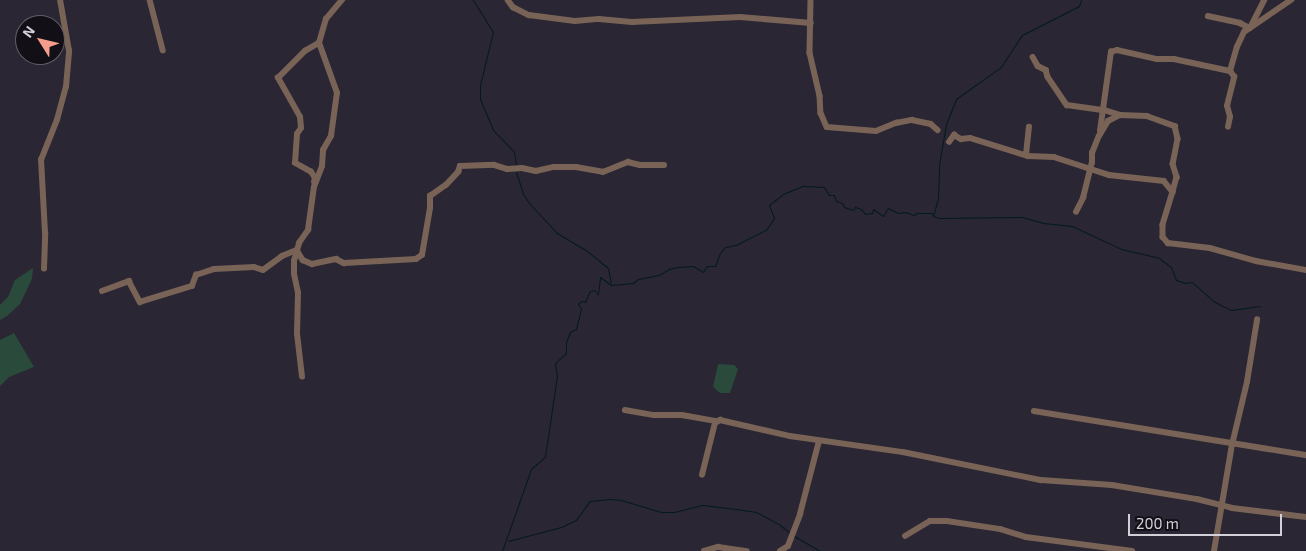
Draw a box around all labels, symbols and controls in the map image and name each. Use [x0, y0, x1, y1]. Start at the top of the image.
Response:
north arrow [15, 15, 65, 65]
text: N [18, 22, 38, 41]
scale bar [1131, 504, 1285, 536]
text: 200 m [1136, 514, 1179, 532]

